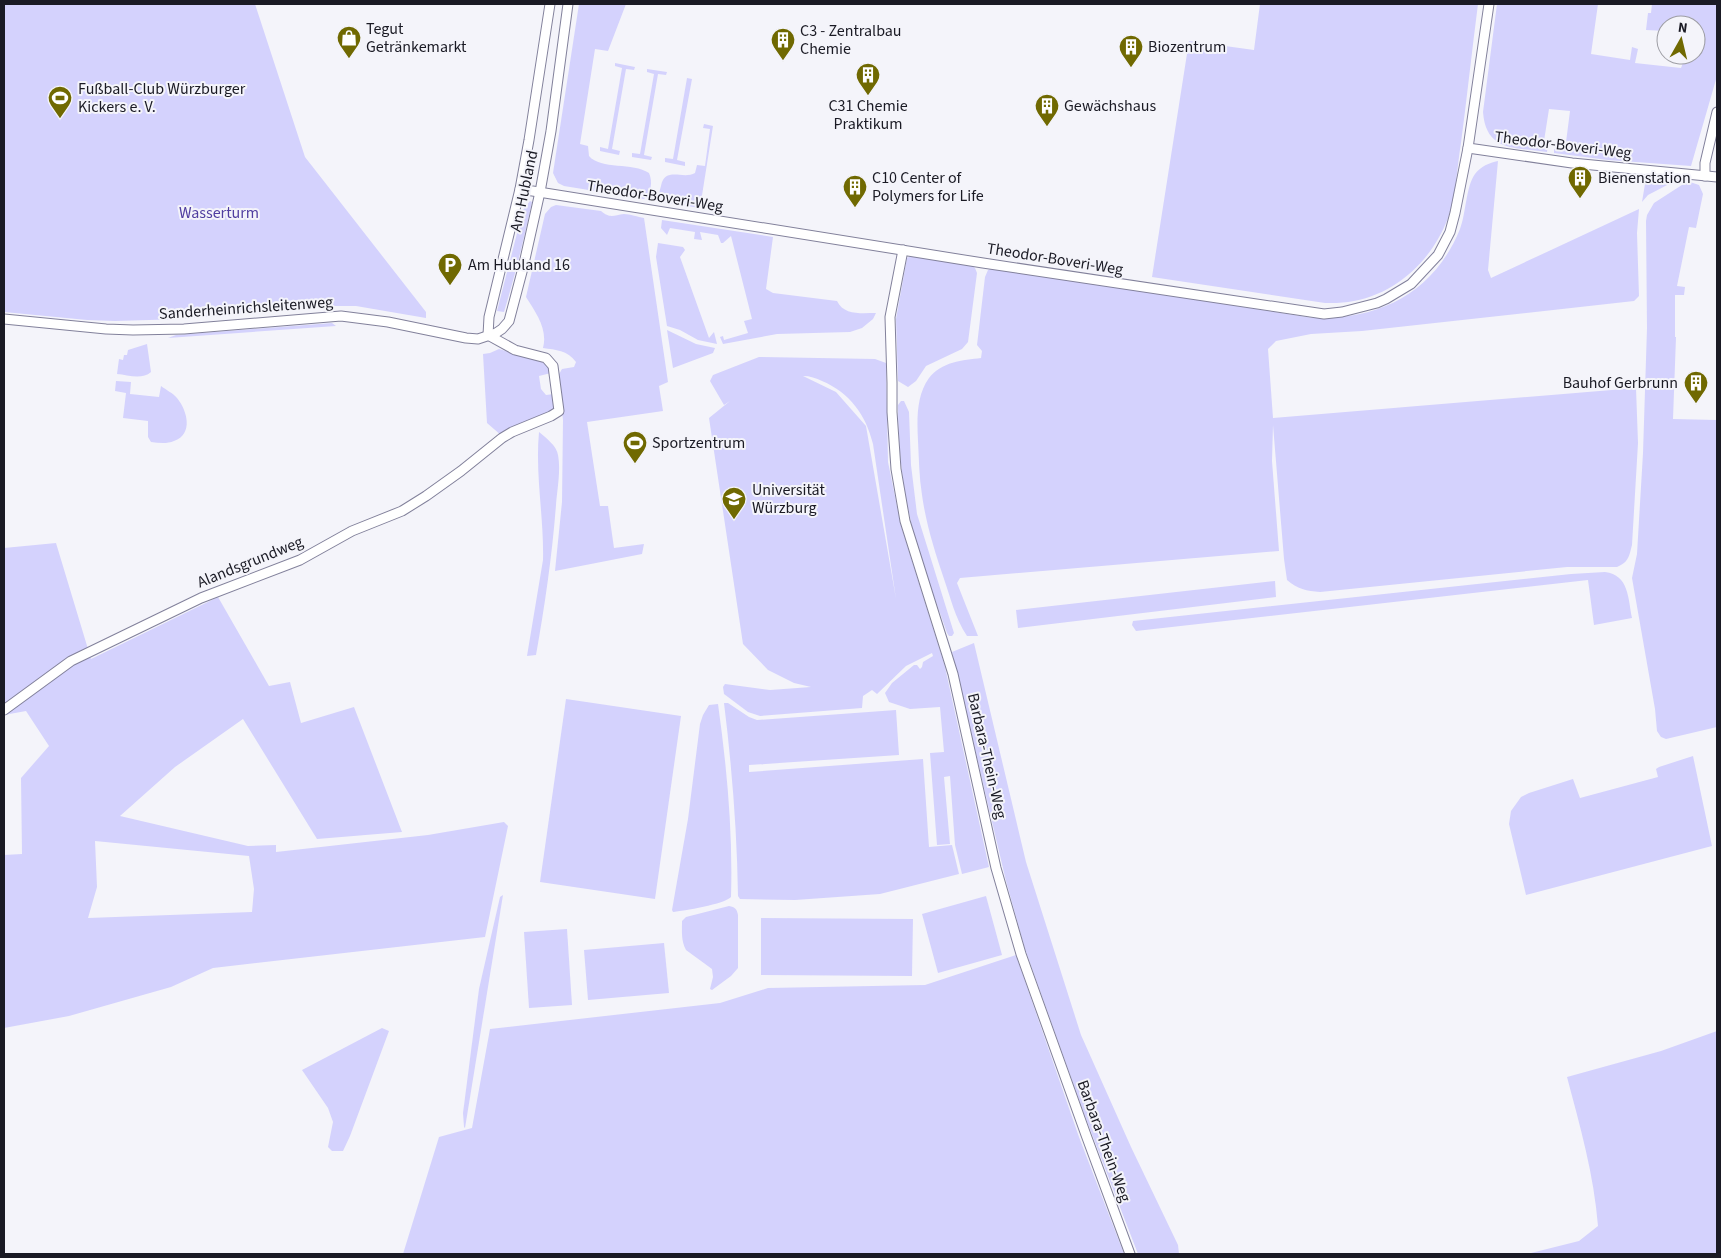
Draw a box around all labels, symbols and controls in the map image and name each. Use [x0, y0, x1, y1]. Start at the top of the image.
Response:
north arrow [1656, 15, 1706, 65]
place label: Tegut Getränkemarkt [366, 18, 467, 58]
text: N [1677, 18, 1689, 39]
place label: C3 - Zentralbau Chemie [800, 20, 902, 60]
shop icon: Tegut Getränkemarkt [336, 25, 362, 59]
building icon: C3 - Zentralbau Chemie [770, 27, 796, 61]
building icon: Biozentrum [1118, 34, 1144, 68]
place label: Biozentrum [1148, 36, 1226, 58]
building icon: C31 Chemie Praktikum [855, 62, 881, 96]
place label: Fußball-Club Würzburger Kickers e. V. [78, 78, 246, 118]
sports icon: Fußball-Club Würzburger Kickers e. V. [47, 85, 73, 119]
building icon: Gewächshaus [1034, 93, 1060, 127]
place label: C31 Chemie Praktikum [828, 95, 908, 135]
place label: Gewächshaus [1064, 95, 1156, 117]
street label: Theodor-Boveri-Weg [1493, 126, 1633, 164]
street label: Am Hubland [505, 148, 543, 234]
building icon: Bienenstation [1567, 165, 1593, 199]
place label: C10 Center of Polymers for Life [872, 167, 984, 207]
place label: Bienenstation [1598, 167, 1691, 189]
street label: Theodor-Boveri-Weg [585, 174, 725, 218]
building icon: C10 Center of Polymers for Life [842, 174, 868, 208]
park label: Wasserturm [179, 202, 259, 224]
street label: Theodor-Boveri-Weg [985, 237, 1125, 281]
parking icon: Am Hubland 16 [437, 252, 463, 286]
place label: Am Hubland 16 [468, 254, 570, 276]
street label: Sanderheinrichsleitenweg [158, 291, 334, 325]
building icon: Bauhof Gerbrunn [1683, 370, 1709, 404]
place label: Bauhof Gerbrunn [1563, 372, 1678, 394]
sports icon: Sportzentrum [622, 430, 648, 464]
place label: Sportzentrum [652, 432, 745, 454]
place label: Universität Würzburg [752, 479, 825, 519]
school or university icon: Universität Würzburg [721, 486, 747, 520]
street label: Alandsgrundweg [194, 531, 306, 593]
street label: Barbara-Thein-Weg [962, 691, 1012, 821]
street label: Barbara-Thein-Weg [1072, 1077, 1136, 1205]

